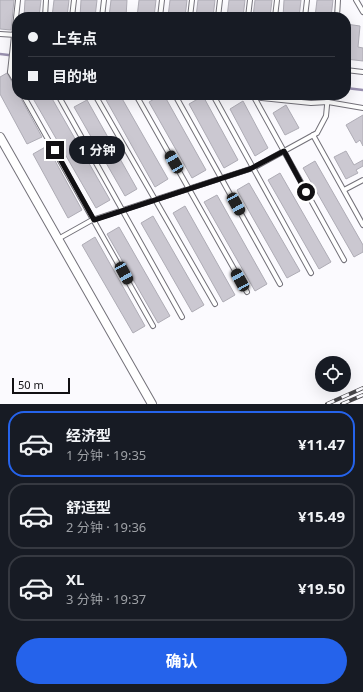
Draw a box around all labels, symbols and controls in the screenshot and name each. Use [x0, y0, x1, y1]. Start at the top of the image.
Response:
text: 上车点 [52, 28, 97, 48]
text: 目的地 [52, 66, 97, 86]
callout: 1 分钟 [69, 136, 125, 164]
route end [46, 141, 64, 159]
text: 1 分钟 [79, 141, 115, 159]
car [163, 149, 185, 175]
route start [297, 183, 315, 201]
car [225, 191, 247, 217]
car [113, 260, 135, 286]
car [229, 267, 251, 293]
map controls [315, 356, 351, 392]
button: locate [315, 356, 351, 392]
scale bar [12, 376, 70, 395]
text: 50 m [18, 377, 44, 392]
text: 经济型 [66, 425, 111, 445]
icon: car [18, 426, 54, 462]
text: ¥11.47 [298, 434, 345, 454]
text: 1 分钟 · 19:35 [66, 446, 146, 464]
text: 舒适型 [66, 497, 111, 517]
icon: car [18, 498, 54, 534]
text: ¥15.49 [298, 506, 345, 526]
text: 2 分钟 · 19:36 [66, 518, 146, 536]
text: XL [66, 569, 84, 589]
icon: car [18, 570, 54, 606]
text: ¥19.50 [298, 578, 345, 598]
text: 3 分钟 · 19:37 [66, 590, 146, 608]
button: 确认 [16, 638, 347, 684]

